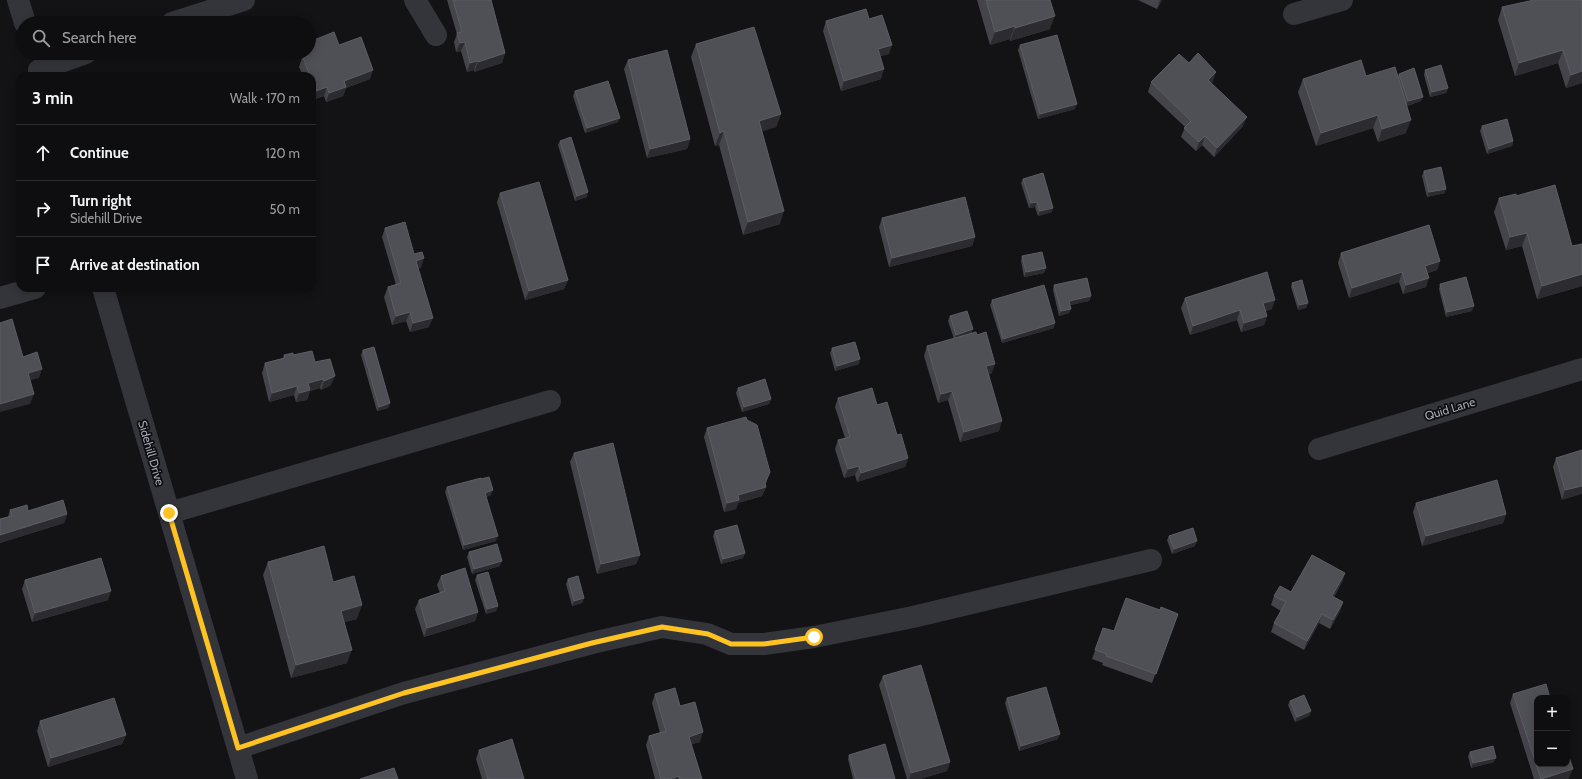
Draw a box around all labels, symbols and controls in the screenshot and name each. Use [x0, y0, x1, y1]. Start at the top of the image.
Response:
search box [16, 16, 316, 60]
icon: search [30, 27, 52, 49]
text: Search here [62, 29, 137, 47]
text: 3 min [32, 88, 73, 108]
text: Walk · 170 m [230, 90, 300, 106]
icon: ahead [32, 142, 54, 164]
text: Continue [70, 144, 129, 162]
text: 120 m [266, 145, 300, 161]
text: Turn right [70, 192, 131, 210]
icon: right [32, 198, 54, 220]
text: 50 m [270, 201, 300, 217]
text: Sidehill Drive [70, 210, 142, 226]
icon: arrive [32, 254, 54, 276]
text: Arrive at destination [70, 256, 200, 274]
street label: Quid Lane [1423, 394, 1477, 423]
street label: Sidehill Drive [135, 419, 168, 487]
route end [160, 504, 178, 522]
route start [805, 628, 823, 646]
map controls [1534, 695, 1570, 767]
button: + [1534, 695, 1570, 731]
button: − [1534, 731, 1570, 767]

